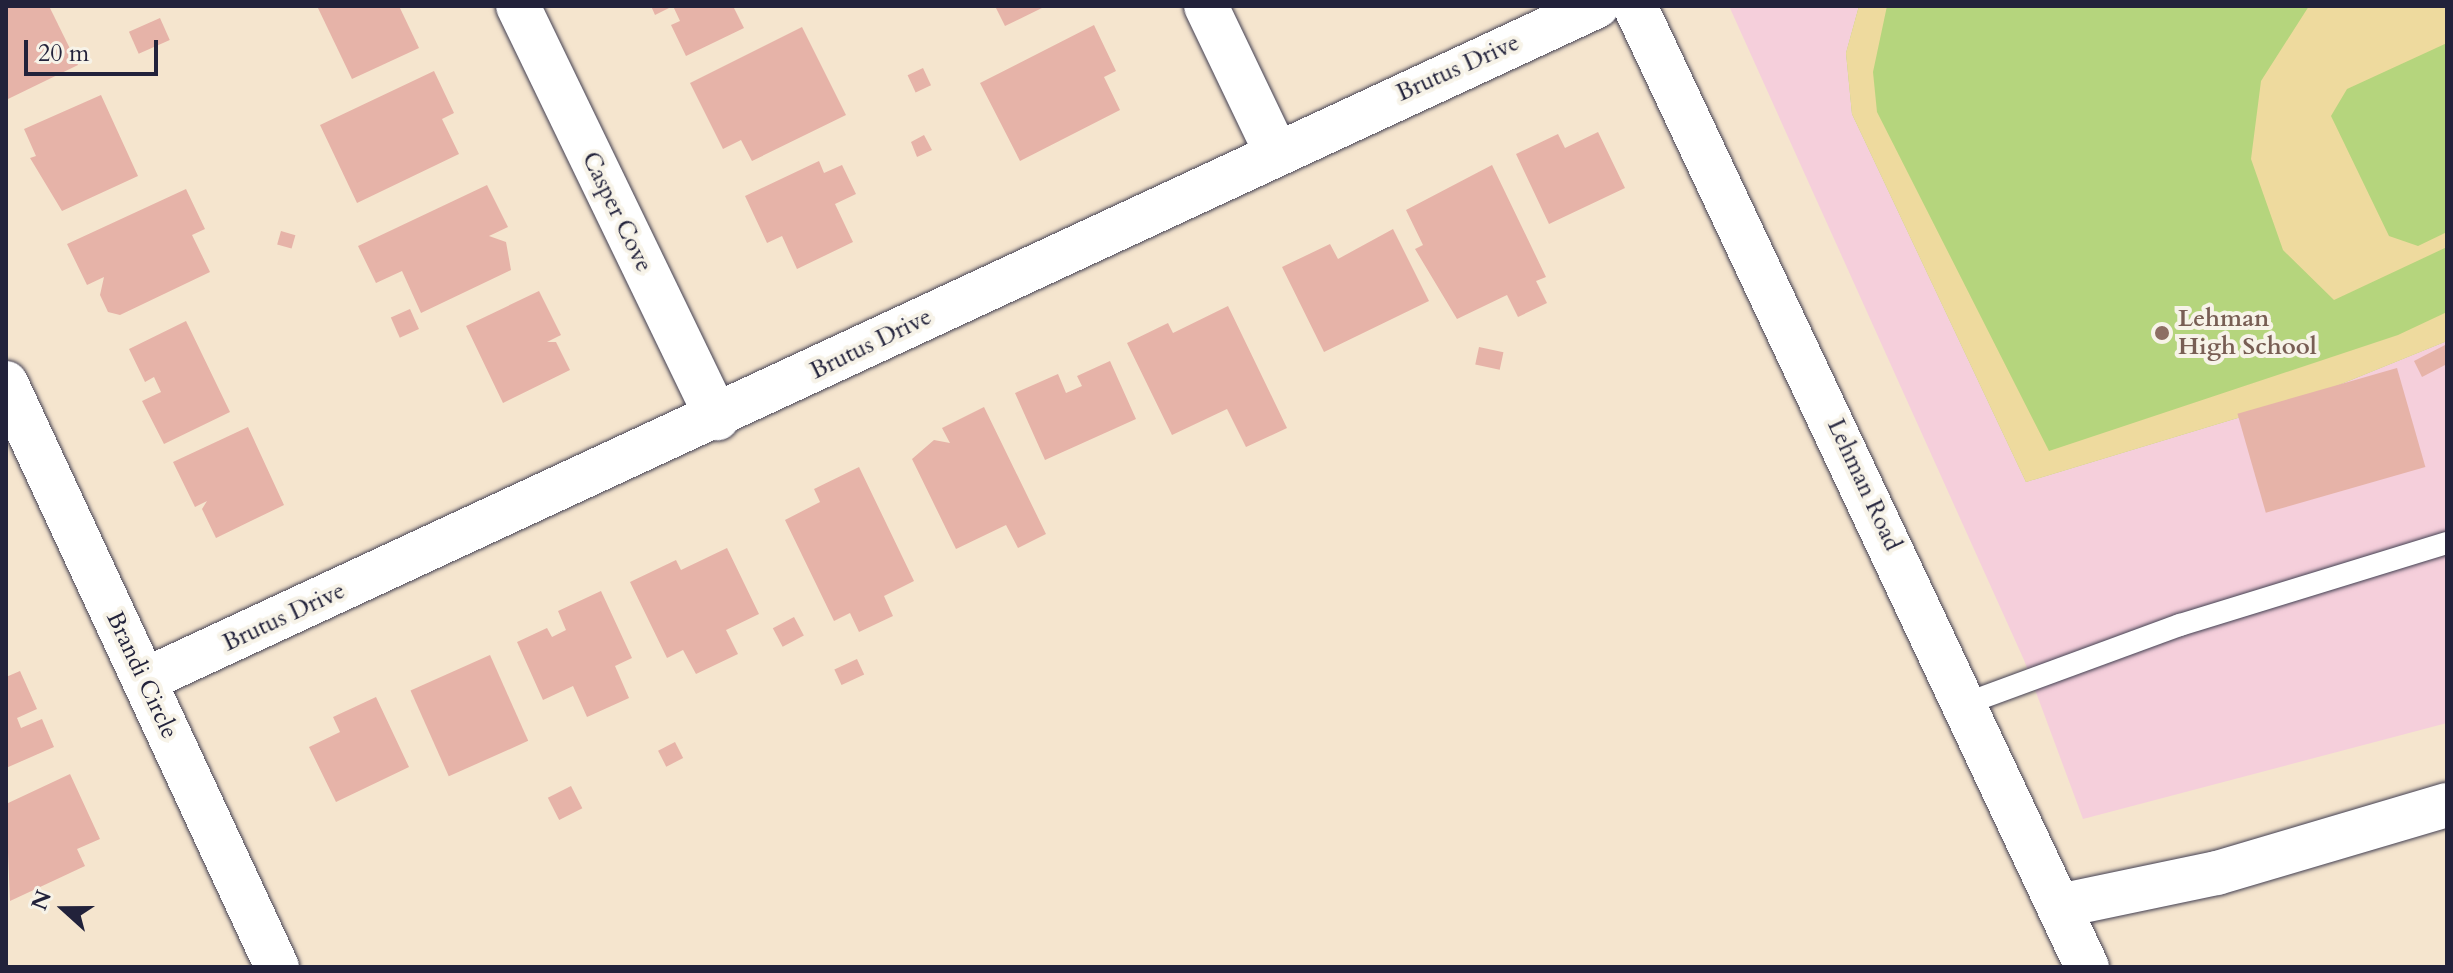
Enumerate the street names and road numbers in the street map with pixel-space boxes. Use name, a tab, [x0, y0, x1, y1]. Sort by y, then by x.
street label: Brutus Drive	[1392, 28, 1524, 108]
street label: Casper Cove	[576, 147, 658, 277]
street label: Brutus Drive	[806, 302, 936, 386]
street label: Lehman Road	[1821, 415, 1907, 555]
street label: Brutus Drive	[218, 576, 350, 658]
street label: Brandi Circle	[100, 607, 184, 743]

